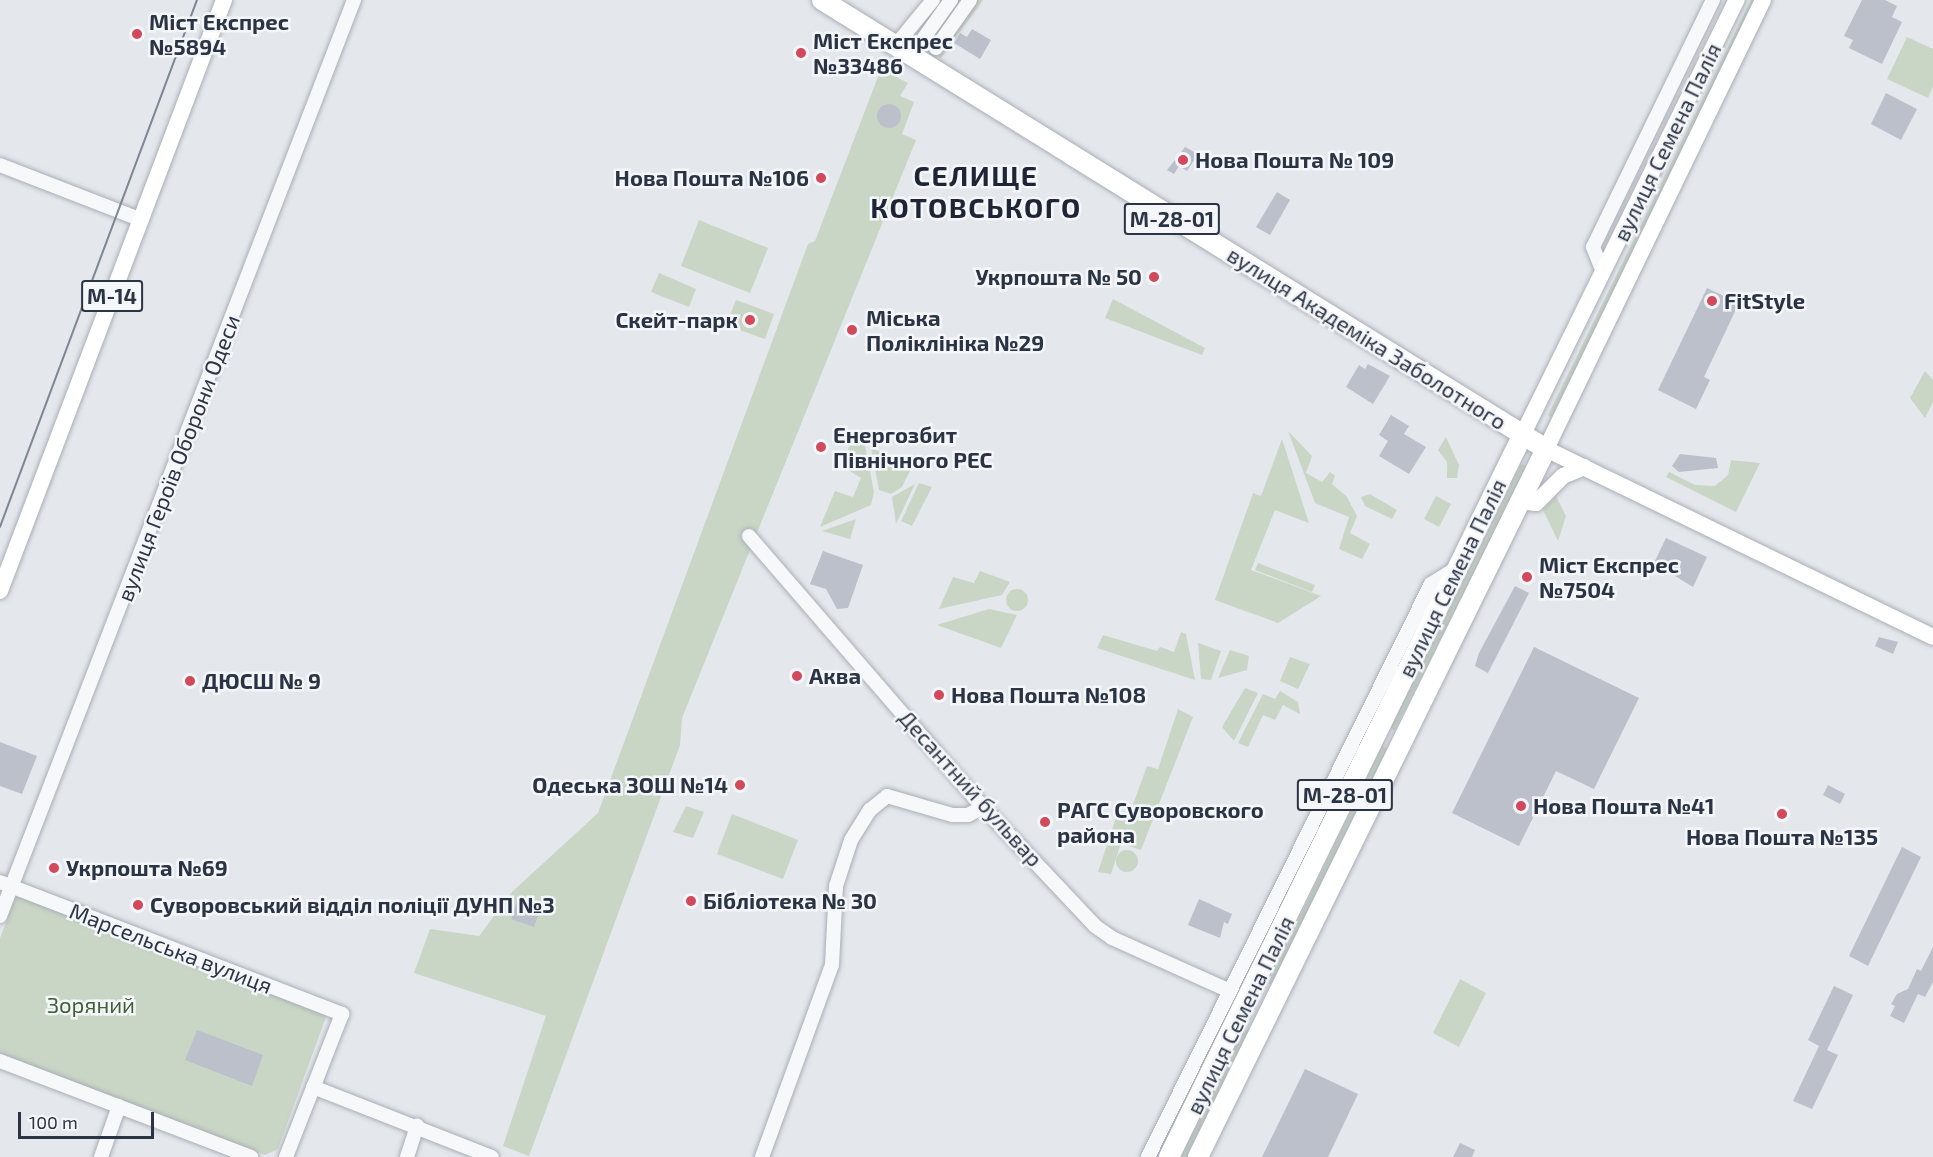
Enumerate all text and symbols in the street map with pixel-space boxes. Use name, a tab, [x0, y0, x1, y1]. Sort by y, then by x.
place label: Міст Експрес №5894	[149, 8, 289, 60]
marker: Міст Експрес №5894	[130, 27, 144, 41]
place label: Міст Експрес №33486	[813, 27, 953, 78]
street label: вулиця Семена Палія	[1608, 39, 1726, 245]
marker: Міст Експрес №33486	[794, 46, 808, 60]
place label: Нова Пошта № 109	[1195, 147, 1394, 173]
marker: Нова Пошта № 109	[1176, 153, 1190, 167]
district label: СЕЛИЩЕ КОТОВСЬКОГО	[870, 158, 1082, 224]
place label: Нова Пошта №106	[615, 165, 809, 191]
marker: Нова Пошта №106	[814, 171, 828, 185]
road number: М-28-01	[1122, 201, 1222, 237]
street label: вулиця Академіка Заболотного	[1223, 241, 1511, 435]
place label: Укрпошта № 50	[975, 264, 1142, 290]
marker: Укрпошта № 50	[1147, 270, 1161, 284]
road number: М-14	[80, 278, 144, 314]
place label: FitStyle	[1724, 288, 1805, 314]
marker: FitStyle	[1705, 294, 1719, 308]
place label: Міська Поліклініка №29	[866, 304, 1044, 356]
place label: Скейт-парк	[615, 307, 738, 333]
street label: вулиця Героїв Оборони Одеси	[111, 311, 245, 605]
marker: Скейт-парк	[743, 313, 757, 327]
marker: Міська Поліклініка №29	[843, 321, 861, 339]
place label: Енергозбит Північного РЕС	[833, 421, 992, 472]
marker: Енергозбит Північного РЕС	[814, 440, 828, 454]
street label: вулиця Семена Палія	[1393, 475, 1511, 681]
place label: Міст Експрес №7504	[1539, 551, 1679, 602]
marker: Міст Експрес №7504	[1520, 570, 1534, 584]
place label: Аква	[809, 663, 861, 689]
place label: ДЮСШ № 9	[202, 668, 321, 694]
marker: Аква	[790, 669, 804, 683]
marker: ДЮСШ № 9	[183, 674, 197, 688]
place label: Нова Пошта №108	[951, 682, 1146, 708]
marker: Нова Пошта №108	[932, 688, 946, 702]
street label: Десантний бульвар	[894, 704, 1048, 872]
place label: Одеська ЗОШ №14	[532, 772, 728, 798]
road number: М-28-01	[1296, 777, 1394, 813]
marker: Одеська ЗОШ №14	[733, 778, 747, 792]
place label: Нова Пошта №41	[1533, 793, 1715, 819]
place label: РАГС Суворовского района	[1057, 796, 1264, 848]
marker: Нова Пошта №41	[1514, 799, 1528, 813]
marker: Нова Пошта №135	[1775, 807, 1789, 821]
marker: РАГС Суворовского района	[1038, 815, 1052, 829]
place label: Нова Пошта №135	[1686, 824, 1878, 850]
place label: Укрпошта №69	[66, 855, 228, 881]
marker: Укрпошта №69	[47, 861, 61, 875]
place label: Бібліотека № 30	[703, 888, 877, 914]
place label: Суворовський відділ поліції ДУНП №3	[150, 892, 555, 918]
marker: Бібліотека № 30	[684, 894, 698, 908]
street label: Марсельська вулиця	[66, 897, 276, 999]
marker: Суворовський відділ поліції ДУНП №3	[131, 898, 145, 912]
street label: вулиця Семена Палія	[1181, 912, 1299, 1118]
park label: Зоряний	[47, 992, 135, 1018]
scale bar	[21, 1100, 158, 1138]
text: 100 m	[29, 1111, 78, 1133]

